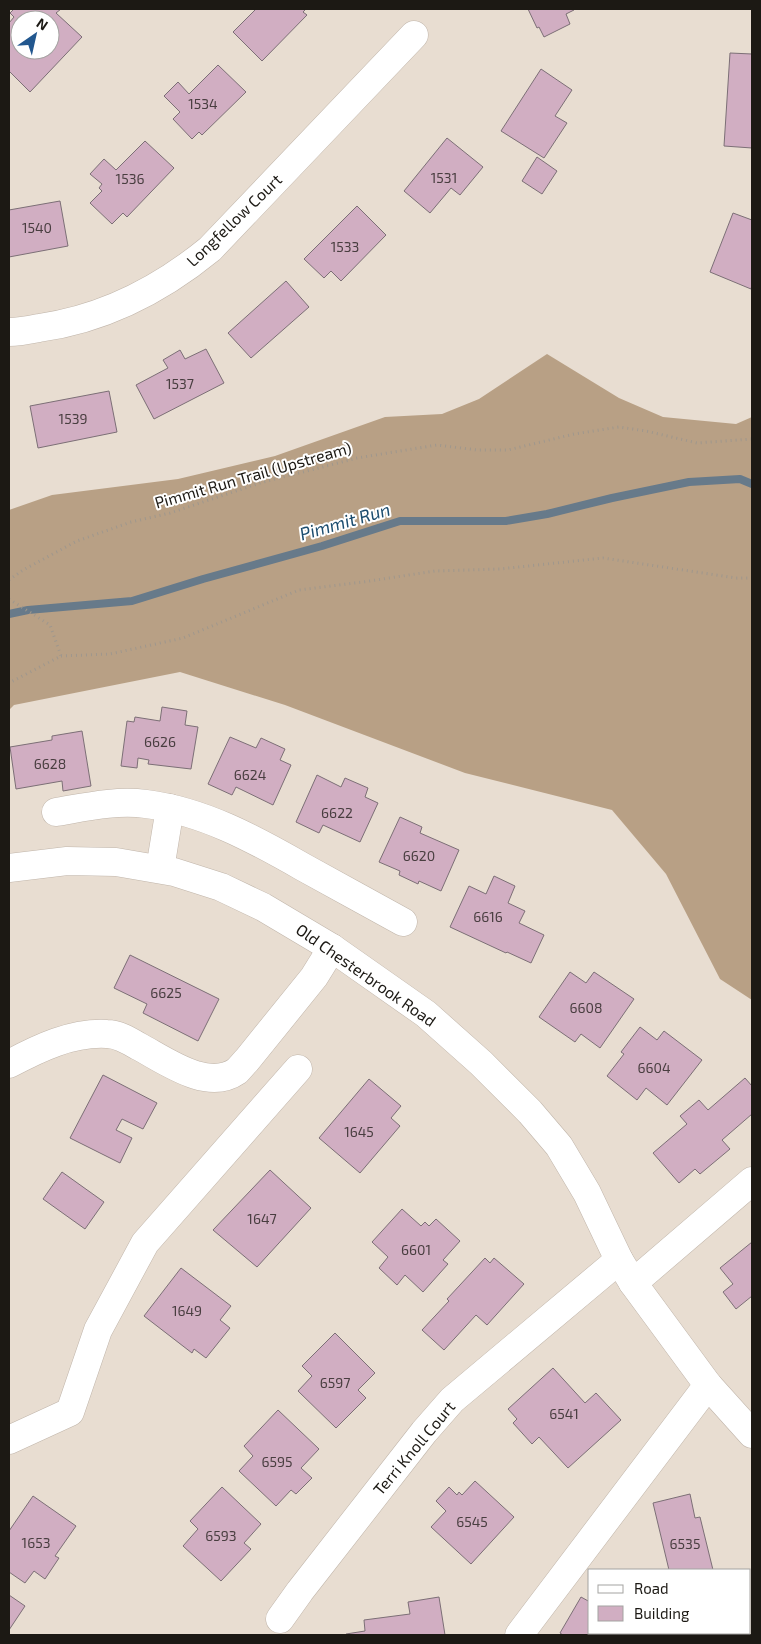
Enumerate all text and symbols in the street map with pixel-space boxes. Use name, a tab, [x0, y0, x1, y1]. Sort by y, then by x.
north arrow	[10, 10, 60, 60]
text: N	[34, 14, 51, 34]
house number: 1534	[188, 95, 218, 112]
street label: Longfellow Court	[182, 169, 285, 270]
house number: 1531	[431, 169, 457, 186]
house number: 1536	[116, 170, 144, 187]
house number: 1540	[22, 219, 52, 236]
house number: 1533	[331, 238, 359, 255]
house number: 1537	[166, 375, 194, 392]
house number: 1539	[59, 410, 87, 427]
street label: Pimmit Run Trail (Upstream)	[152, 437, 353, 512]
water label: Pimmit Run	[297, 498, 393, 544]
house number: 6626	[144, 733, 176, 750]
house number: 6628	[34, 755, 66, 772]
house number: 6624	[234, 766, 266, 783]
house number: 6622	[321, 804, 353, 821]
house number: 6620	[403, 847, 435, 864]
house number: 6616	[473, 908, 503, 925]
street label: Old Chesterbrook Road	[293, 919, 440, 1030]
house number: 6625	[150, 984, 182, 1001]
house number: 6608	[570, 999, 602, 1016]
house number: 6604	[637, 1059, 671, 1076]
house number: 1645	[344, 1123, 374, 1140]
house number: 1647	[247, 1210, 277, 1227]
house number: 6601	[401, 1241, 431, 1258]
house number: 1649	[172, 1302, 202, 1319]
house number: 6597	[320, 1374, 350, 1391]
street label: Terri Knoll Court	[369, 1397, 458, 1499]
house number: 6541	[549, 1405, 579, 1422]
house number: 6595	[261, 1453, 293, 1470]
house number: 6545	[456, 1513, 488, 1530]
house number: 6593	[205, 1527, 237, 1544]
house number: 1653	[22, 1534, 50, 1551]
house number: 6535	[670, 1535, 700, 1552]
legend	[588, 1569, 751, 1634]
text: Road	[634, 1579, 669, 1597]
text: Building	[634, 1604, 690, 1622]

